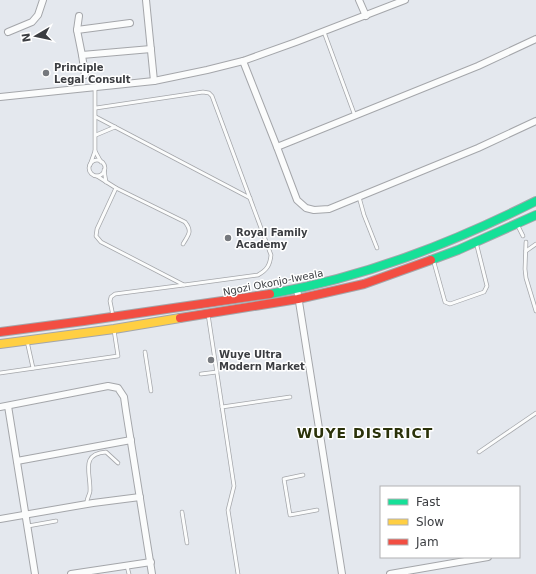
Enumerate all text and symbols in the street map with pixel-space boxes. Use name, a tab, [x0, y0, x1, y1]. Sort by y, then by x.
north arrow	[16, 16, 56, 56]
text: N	[19, 32, 34, 43]
place label: Principle Legal Consult	[54, 62, 131, 85]
marker: Principle Legal Consult	[41, 68, 51, 78]
place label: Royal Family Academy	[236, 227, 308, 250]
marker: Royal Family Academy	[223, 233, 233, 243]
street label: Ngozi Okonjo-Iweala	[222, 267, 324, 298]
place label: Wuye Ultra Modern Market	[219, 349, 305, 372]
marker: Wuye Ultra Modern Market	[206, 355, 216, 365]
district label: WUYE DISTRICT	[297, 425, 433, 441]
legend	[380, 486, 520, 558]
text: Fast	[416, 495, 440, 509]
text: Slow	[416, 515, 444, 529]
text: Jam	[415, 535, 439, 549]

